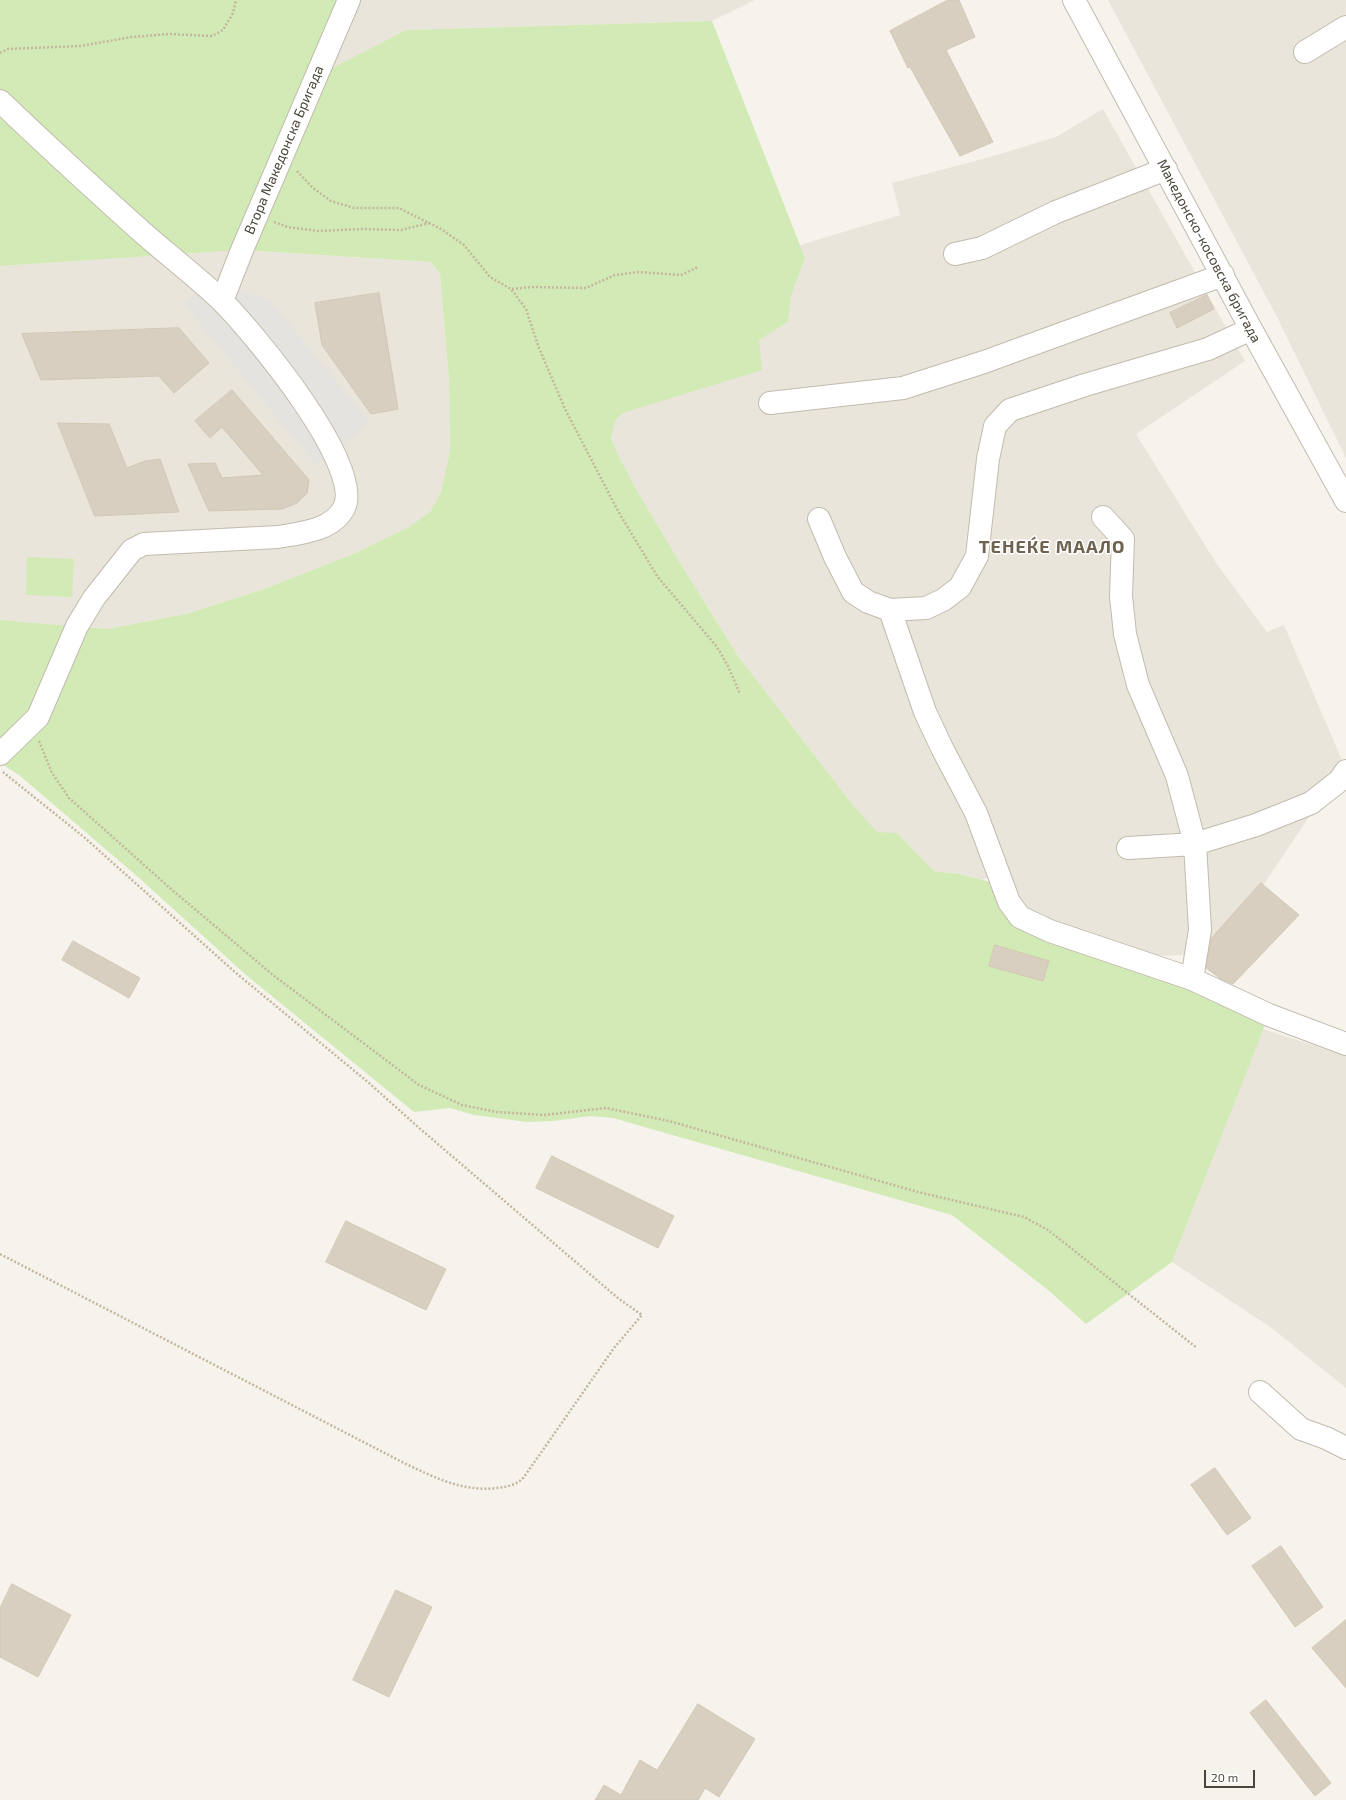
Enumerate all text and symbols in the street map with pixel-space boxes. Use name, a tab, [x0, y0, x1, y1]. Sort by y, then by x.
street label: Втора Македонска Бригада	[241, 63, 327, 237]
street label: Македонско-косовска бригада	[1153, 156, 1265, 346]
district label: ТЕНЕЌЕ МААЛО	[979, 536, 1125, 558]
scale bar	[1206, 1762, 1257, 1788]
text: 20 m	[1211, 1770, 1238, 1784]

